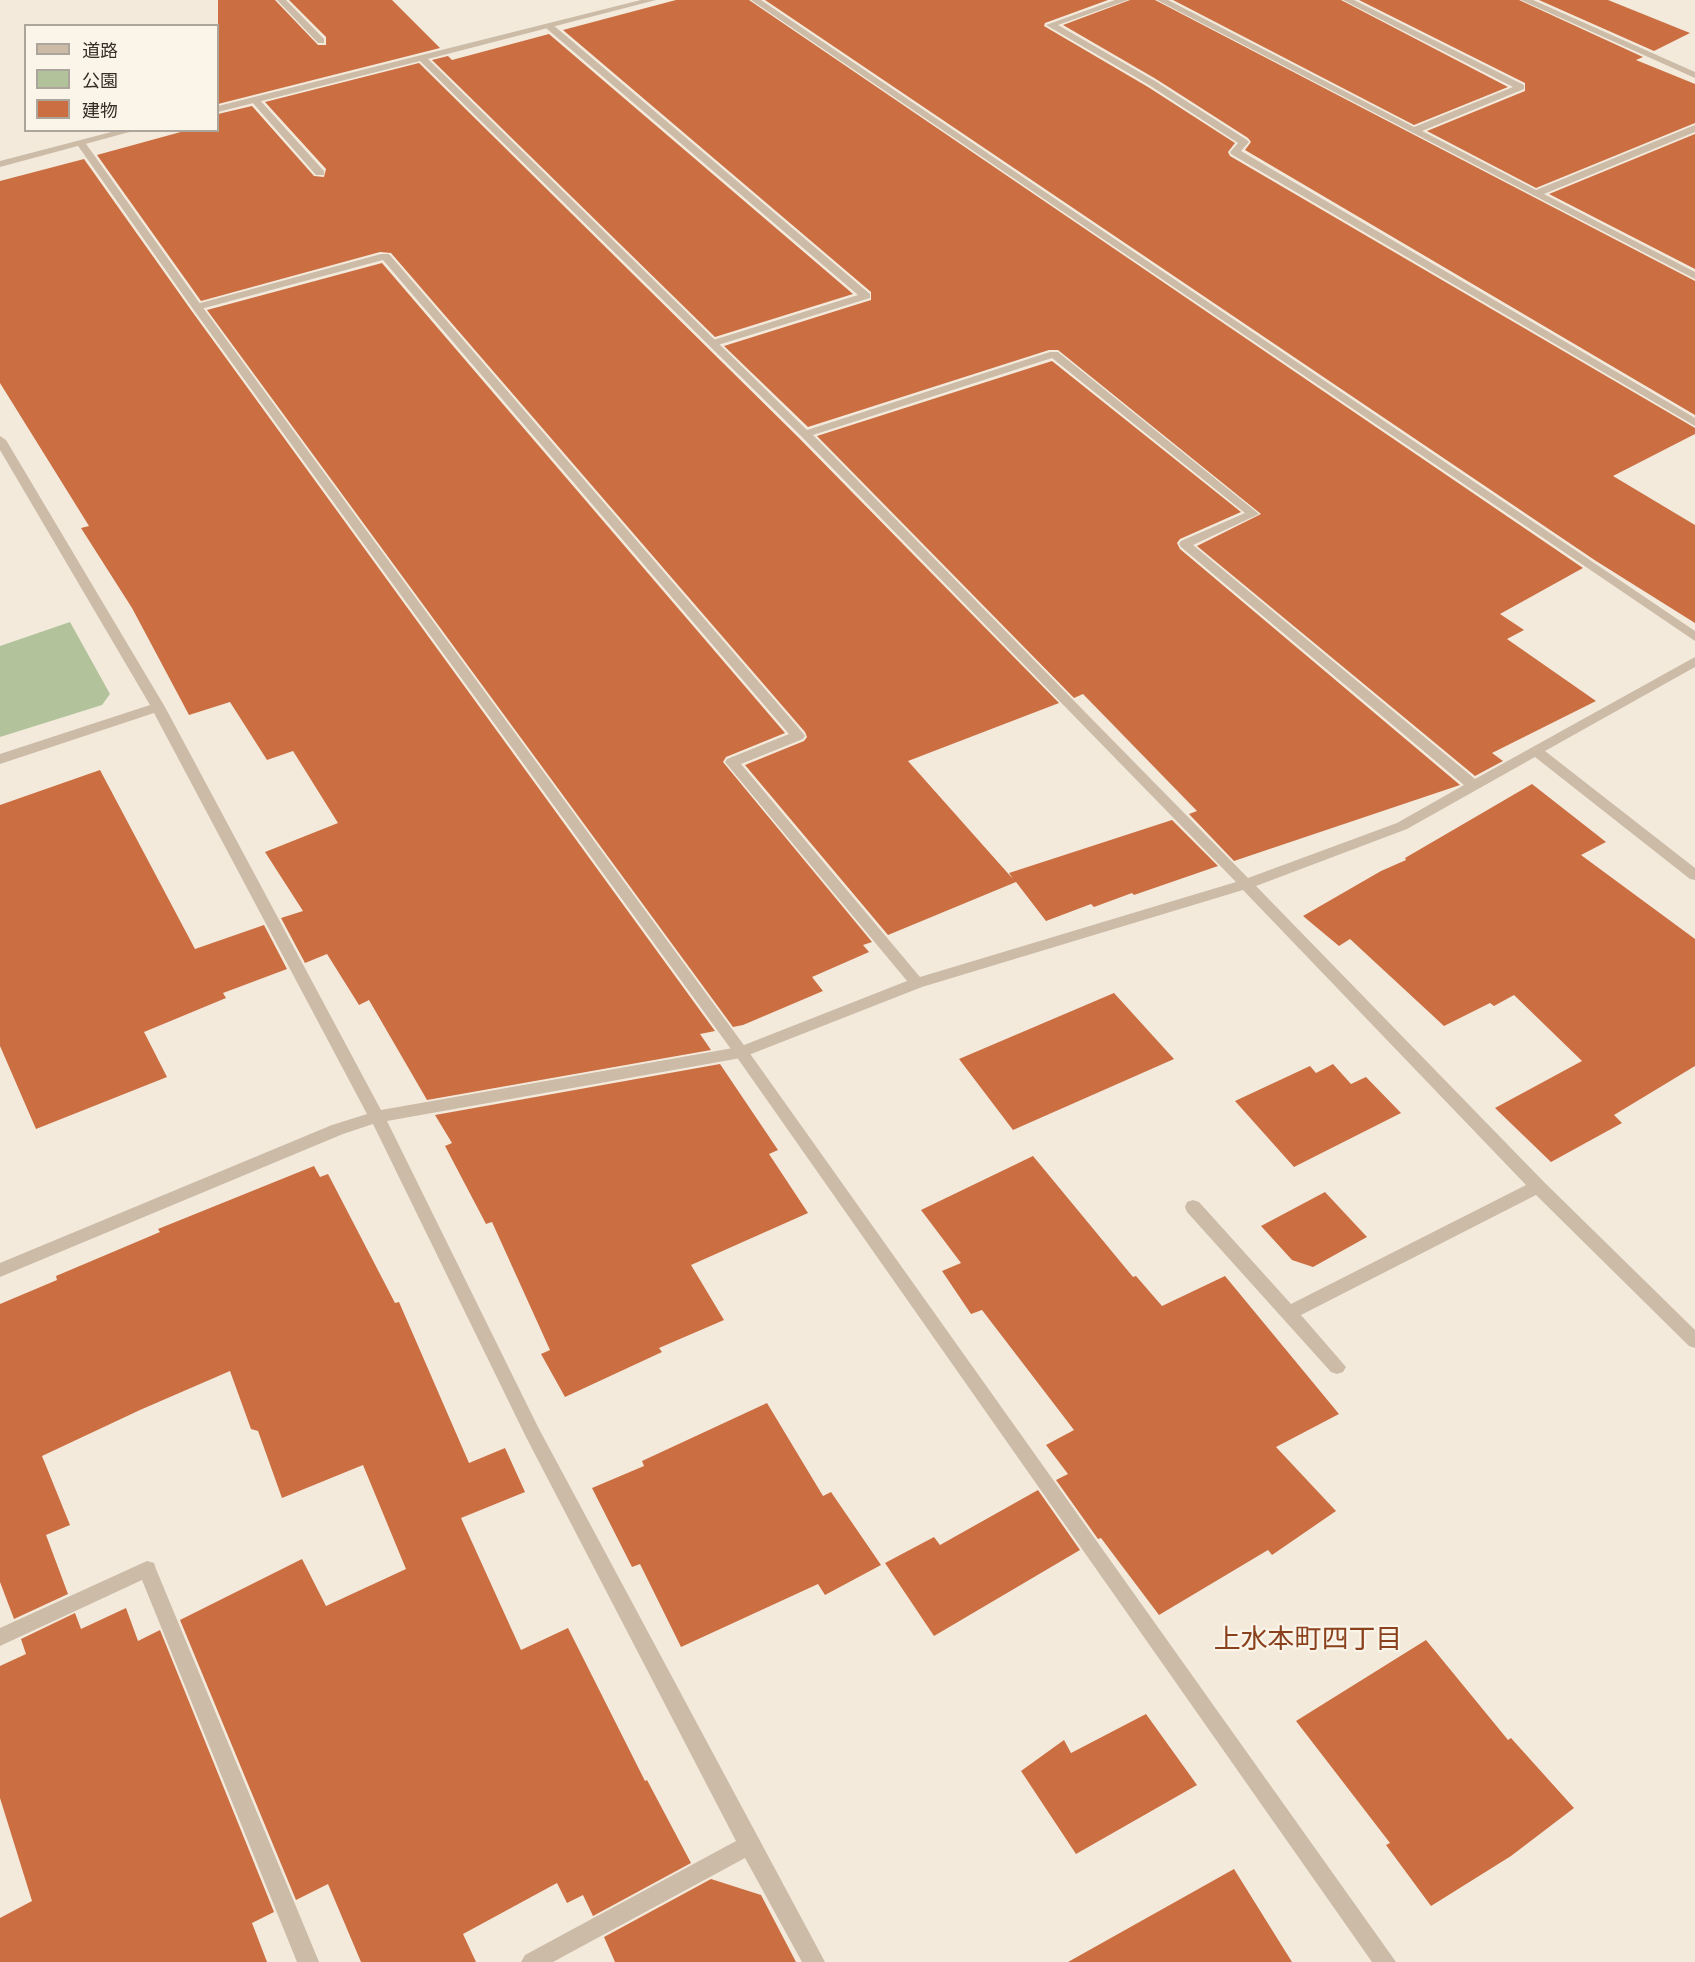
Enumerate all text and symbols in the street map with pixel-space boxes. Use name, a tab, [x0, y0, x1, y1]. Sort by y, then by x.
legend	[24, 24, 219, 132]
text: 道路	[82, 40, 118, 61]
text: 公園	[82, 70, 118, 91]
text: 建物	[82, 100, 118, 121]
district label: 上水本町四丁目	[1214, 1624, 1402, 1656]

